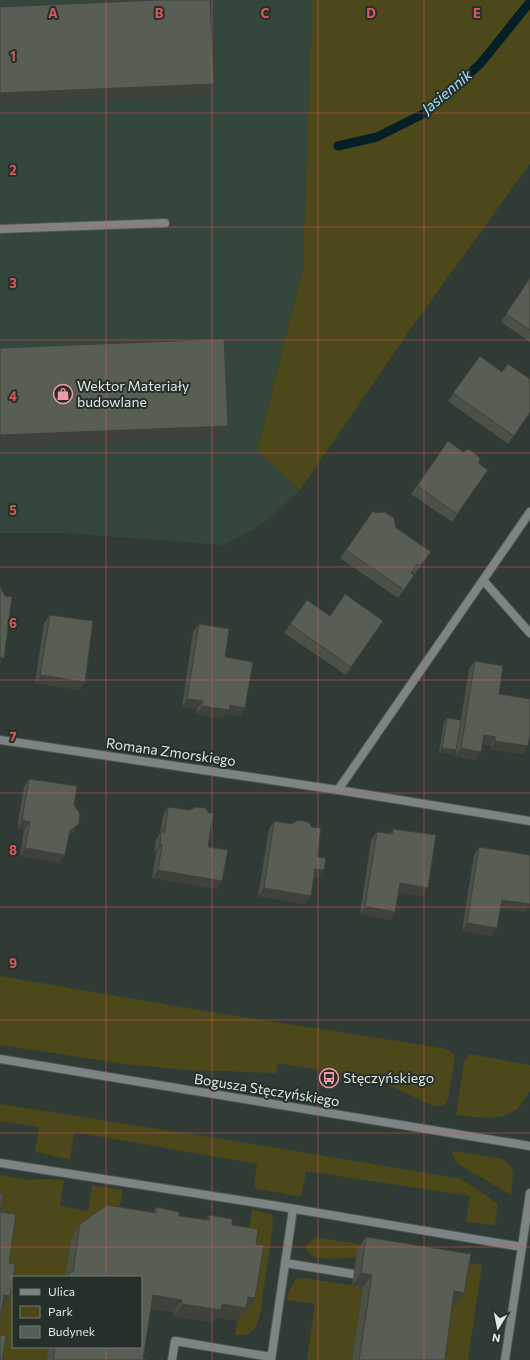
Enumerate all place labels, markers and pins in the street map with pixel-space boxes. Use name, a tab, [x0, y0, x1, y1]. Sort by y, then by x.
place label: Wektor Materiały budowlane	[77, 377, 189, 410]
shop icon: Wektor Materiały budowlane	[52, 383, 74, 405]
bus stop icon: Stęczyńskiego	[318, 1067, 340, 1089]
place label: Stęczyńskiego	[343, 1069, 434, 1086]

